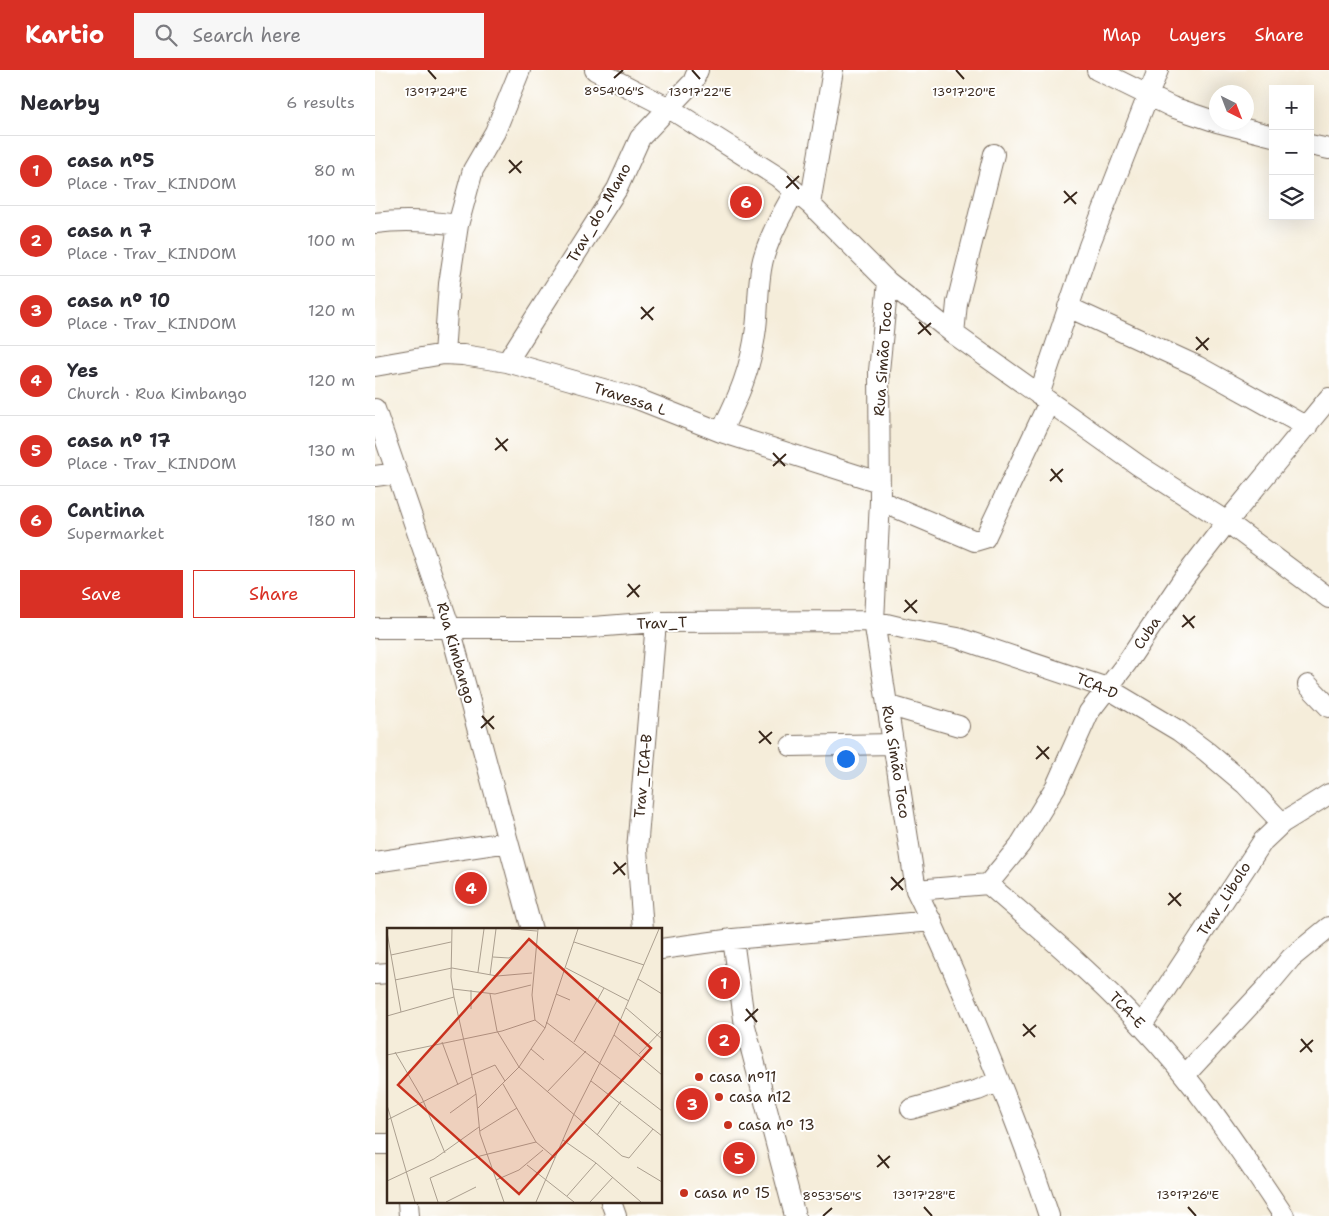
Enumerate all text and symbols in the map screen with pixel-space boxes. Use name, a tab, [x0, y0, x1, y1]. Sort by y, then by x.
search box	[134, 13, 484, 58]
text: Kartio	[25, 19, 104, 51]
icon: search	[152, 21, 180, 49]
text: Search here	[192, 23, 301, 48]
text: Map	[1103, 23, 1141, 47]
text: Layers	[1169, 23, 1226, 47]
text: Share	[1254, 23, 1304, 47]
text: 8°54'06"S	[584, 83, 644, 99]
text: 13°17'24"E	[405, 84, 467, 100]
text: 13°17'22"E	[669, 84, 731, 100]
text: 13°17'20"E	[932, 84, 996, 100]
north arrow	[1209, 85, 1254, 130]
map controls	[1269, 85, 1314, 220]
button: +	[1269, 85, 1314, 130]
text: Nearby	[20, 89, 100, 117]
text: 6 results	[286, 92, 355, 113]
button: −	[1269, 130, 1314, 175]
text: casa nº5	[67, 148, 154, 173]
street label: Trav_do_Mano	[562, 159, 636, 267]
text: 1	[32, 160, 40, 181]
text: 80 m	[314, 160, 355, 181]
text: Place · Trav_KINDOM	[67, 173, 236, 194]
button: layers	[1269, 175, 1314, 220]
pin: 6	[730, 183, 762, 221]
text: casa n 7	[67, 218, 152, 243]
text: 2	[30, 230, 42, 251]
text: 100 m	[307, 230, 355, 251]
text: Place · Trav_KINDOM	[67, 243, 236, 264]
text: casa nº 10	[67, 288, 170, 313]
text: 3	[30, 300, 42, 321]
text: 120 m	[308, 300, 355, 321]
street label: Rua Simão Toco	[869, 301, 897, 417]
text: Place · Trav_KINDOM	[67, 313, 236, 334]
text: Yes	[67, 358, 98, 383]
text: 4	[30, 370, 42, 391]
text: 120 m	[308, 370, 355, 391]
street label: Travessa L	[591, 378, 669, 420]
text: Church · Rua Kimbango	[67, 383, 247, 404]
text: casa nº 17	[67, 428, 171, 453]
text: 5	[31, 440, 41, 461]
text: 130 m	[308, 440, 355, 461]
text: Place · Trav_KINDOM	[67, 453, 236, 474]
text: Cantina	[67, 498, 144, 523]
text: 6	[30, 510, 42, 531]
text: 180 m	[307, 510, 355, 531]
text: Supermarket	[67, 523, 164, 544]
button: Save	[20, 570, 183, 618]
button: Share	[193, 570, 355, 618]
street label: Rua Kimbango	[432, 600, 480, 706]
street label: Trav_T	[636, 612, 688, 634]
street label: Cuba	[1129, 612, 1166, 653]
street label: TCA-D	[1073, 668, 1121, 704]
street label: Rua Simão Toco	[877, 704, 915, 820]
street label: Trav_TCA-B	[629, 733, 657, 819]
your location	[833, 746, 859, 772]
street label: Trav_Libolo	[1193, 858, 1255, 940]
pin: 4	[455, 869, 487, 907]
inset map	[387, 928, 663, 1204]
pin: 1	[708, 964, 740, 1002]
street label: TCA-E	[1105, 987, 1149, 1033]
pin: 2	[708, 1021, 740, 1059]
place label: casa nº11	[709, 1067, 777, 1087]
marker: casa nº11	[693, 1071, 705, 1083]
pin: 3	[676, 1085, 708, 1123]
place label: casa n12	[729, 1087, 791, 1107]
marker: casa n12	[713, 1091, 725, 1103]
place label: casa nº 13	[738, 1115, 815, 1135]
marker: casa nº 13	[722, 1119, 734, 1131]
pin: 5	[723, 1139, 755, 1177]
place label: casa nº 15	[694, 1183, 770, 1203]
marker: casa nº 15	[678, 1187, 690, 1199]
text: 13°17'28"E	[892, 1187, 956, 1203]
text: 13°17'26"E	[1157, 1187, 1219, 1203]
text: 8°53'56"S	[803, 1188, 862, 1204]

